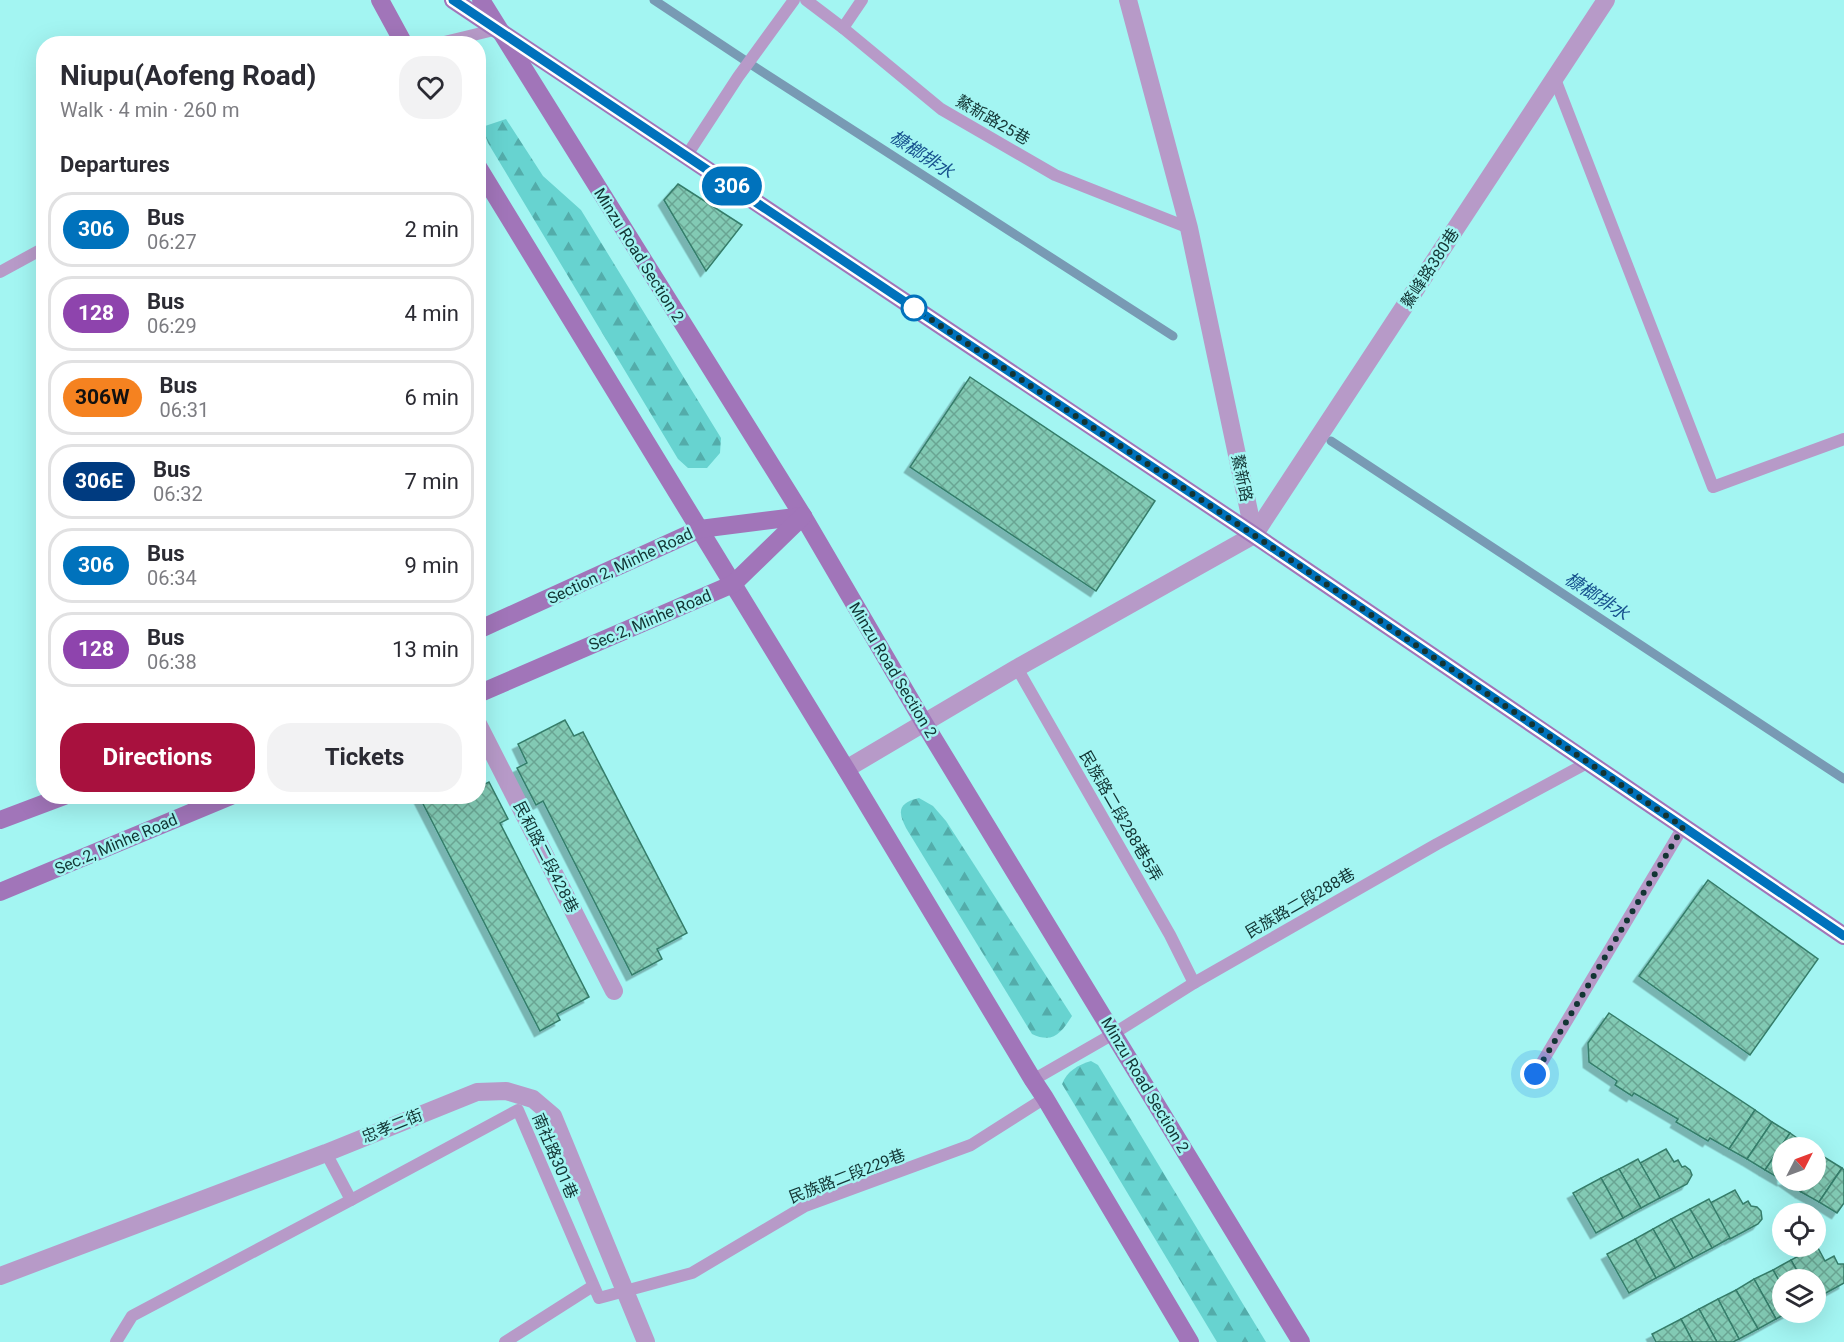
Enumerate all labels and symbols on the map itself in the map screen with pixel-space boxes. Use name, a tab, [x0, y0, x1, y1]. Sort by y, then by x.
street label: 鰲新路25巷	[953, 91, 1033, 149]
water label: 槺榔排水	[886, 126, 959, 183]
line badge: 306	[698, 166, 766, 206]
street label: Minzu Road Section 2	[590, 184, 688, 326]
street label: 鰲峰路380巷	[1397, 225, 1463, 311]
unlabelled marker	[901, 295, 927, 321]
street label: 鰲新路	[1228, 453, 1256, 503]
street label: Section 2, Minhe Road	[544, 524, 696, 608]
water label: 槺榔排水	[1561, 568, 1634, 625]
street label: Sec.2, Minhe Road	[586, 586, 714, 654]
street label: Minzu Road Section 2	[845, 599, 941, 741]
street label: 民族路二段288巷5弄	[1076, 747, 1166, 885]
street label: 民和路二段428巷	[510, 798, 582, 916]
street label: Sec.2, Minhe Road	[52, 810, 180, 878]
street label: 民族路二段288巷	[1242, 864, 1358, 942]
street label: Minzu Road Section 2	[1097, 1014, 1193, 1156]
your location	[1520, 1059, 1550, 1089]
street label: 忠孝二街	[359, 1105, 425, 1147]
street label: 南社路301巷	[528, 1110, 582, 1202]
north arrow	[1772, 1137, 1826, 1191]
street label: 民族路二段229巷	[786, 1145, 908, 1207]

